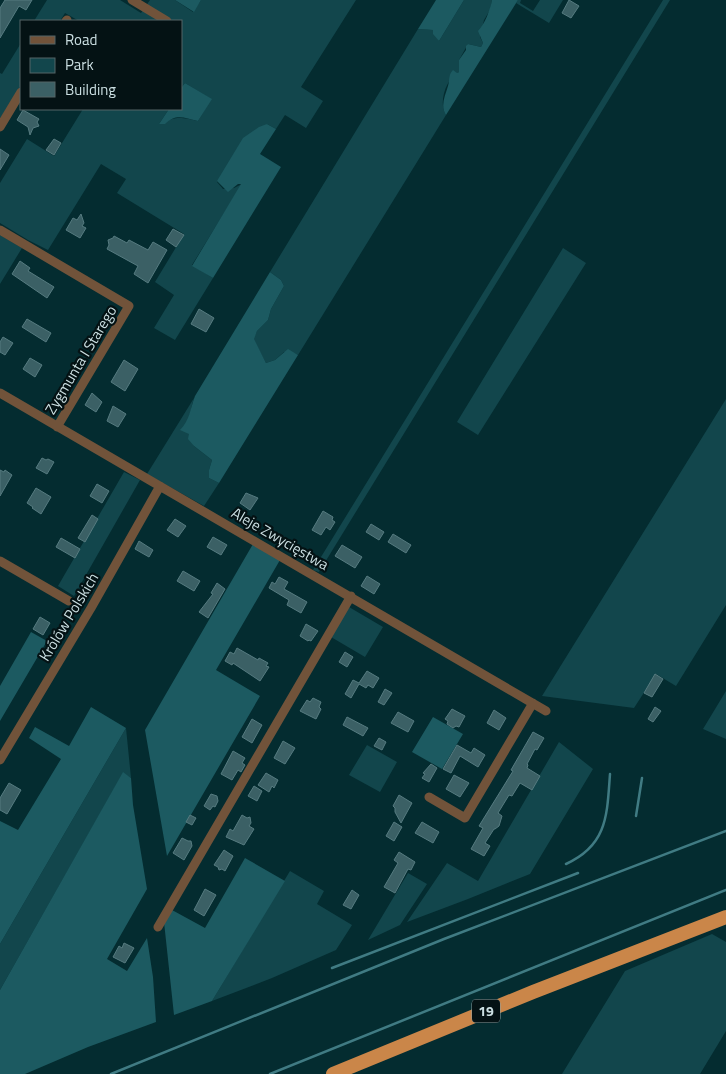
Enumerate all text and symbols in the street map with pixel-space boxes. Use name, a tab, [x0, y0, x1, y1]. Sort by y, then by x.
legend	[20, 20, 182, 110]
text: Road	[65, 28, 97, 51]
text: Park	[65, 53, 94, 76]
text: Building	[65, 78, 116, 101]
street label: Zygmunta I Starego	[39, 301, 122, 419]
street label: Aleje Zwycięstwa	[227, 501, 334, 576]
street label: Królów Polskich	[33, 568, 104, 665]
road number: 19	[472, 999, 500, 1022]

